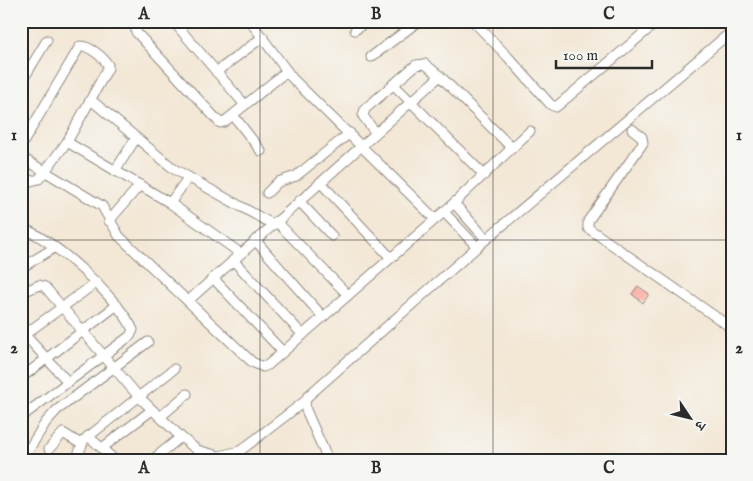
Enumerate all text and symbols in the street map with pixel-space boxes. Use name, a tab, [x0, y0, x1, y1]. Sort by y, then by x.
text: A	[138, 5, 151, 25]
text: B	[371, 5, 382, 25]
text: C	[603, 5, 615, 25]
scale bar	[556, 38, 652, 70]
text: 100 m	[563, 46, 599, 65]
text: 1	[11, 126, 17, 146]
text: 1	[736, 126, 742, 146]
text: 2	[10, 339, 18, 359]
text: 2	[735, 339, 743, 359]
north arrow	[666, 394, 716, 444]
text: उ	[690, 416, 710, 434]
text: A	[138, 459, 151, 479]
text: B	[371, 459, 382, 479]
text: C	[603, 459, 615, 479]

